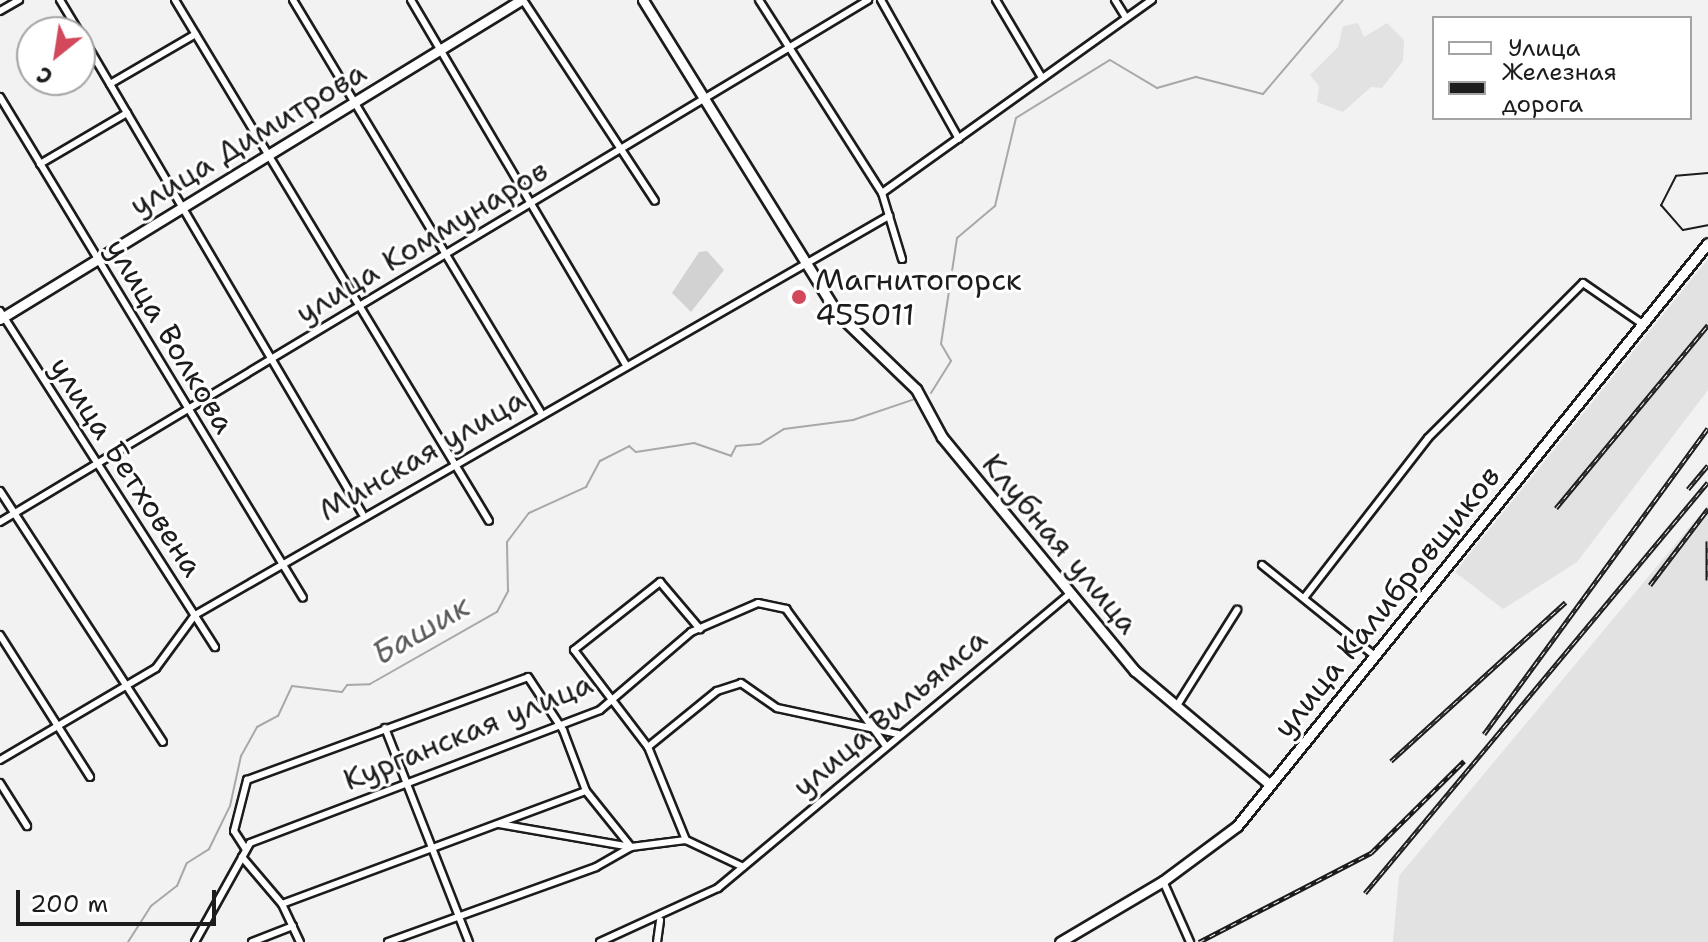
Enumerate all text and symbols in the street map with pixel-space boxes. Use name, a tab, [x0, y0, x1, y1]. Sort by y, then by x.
north arrow	[16, 16, 96, 96]
legend	[1432, 16, 1692, 120]
text: Улица	[1508, 32, 1581, 64]
street label: улица Димитрова	[123, 54, 373, 224]
text: Железная дорога	[1502, 56, 1617, 120]
text: С	[32, 60, 58, 91]
street label: улица Коммунаров	[289, 152, 555, 332]
street label: улица Волкова	[98, 232, 242, 440]
place label: Магнитогорск 455011	[815, 262, 1022, 332]
marker: Магнитогорск 455011	[790, 288, 808, 306]
street label: улица Бетховена	[42, 351, 210, 583]
street label: Минская улица	[312, 381, 532, 529]
street label: Клубная улица	[974, 447, 1146, 641]
street label: улица Калибровщиков	[1266, 459, 1508, 745]
water label: Башик	[365, 587, 477, 673]
street label: улица Вильямса	[786, 621, 994, 805]
street label: Курганская улица	[338, 666, 598, 798]
scale bar	[20, 874, 220, 924]
text: 200 m	[30, 888, 108, 920]

